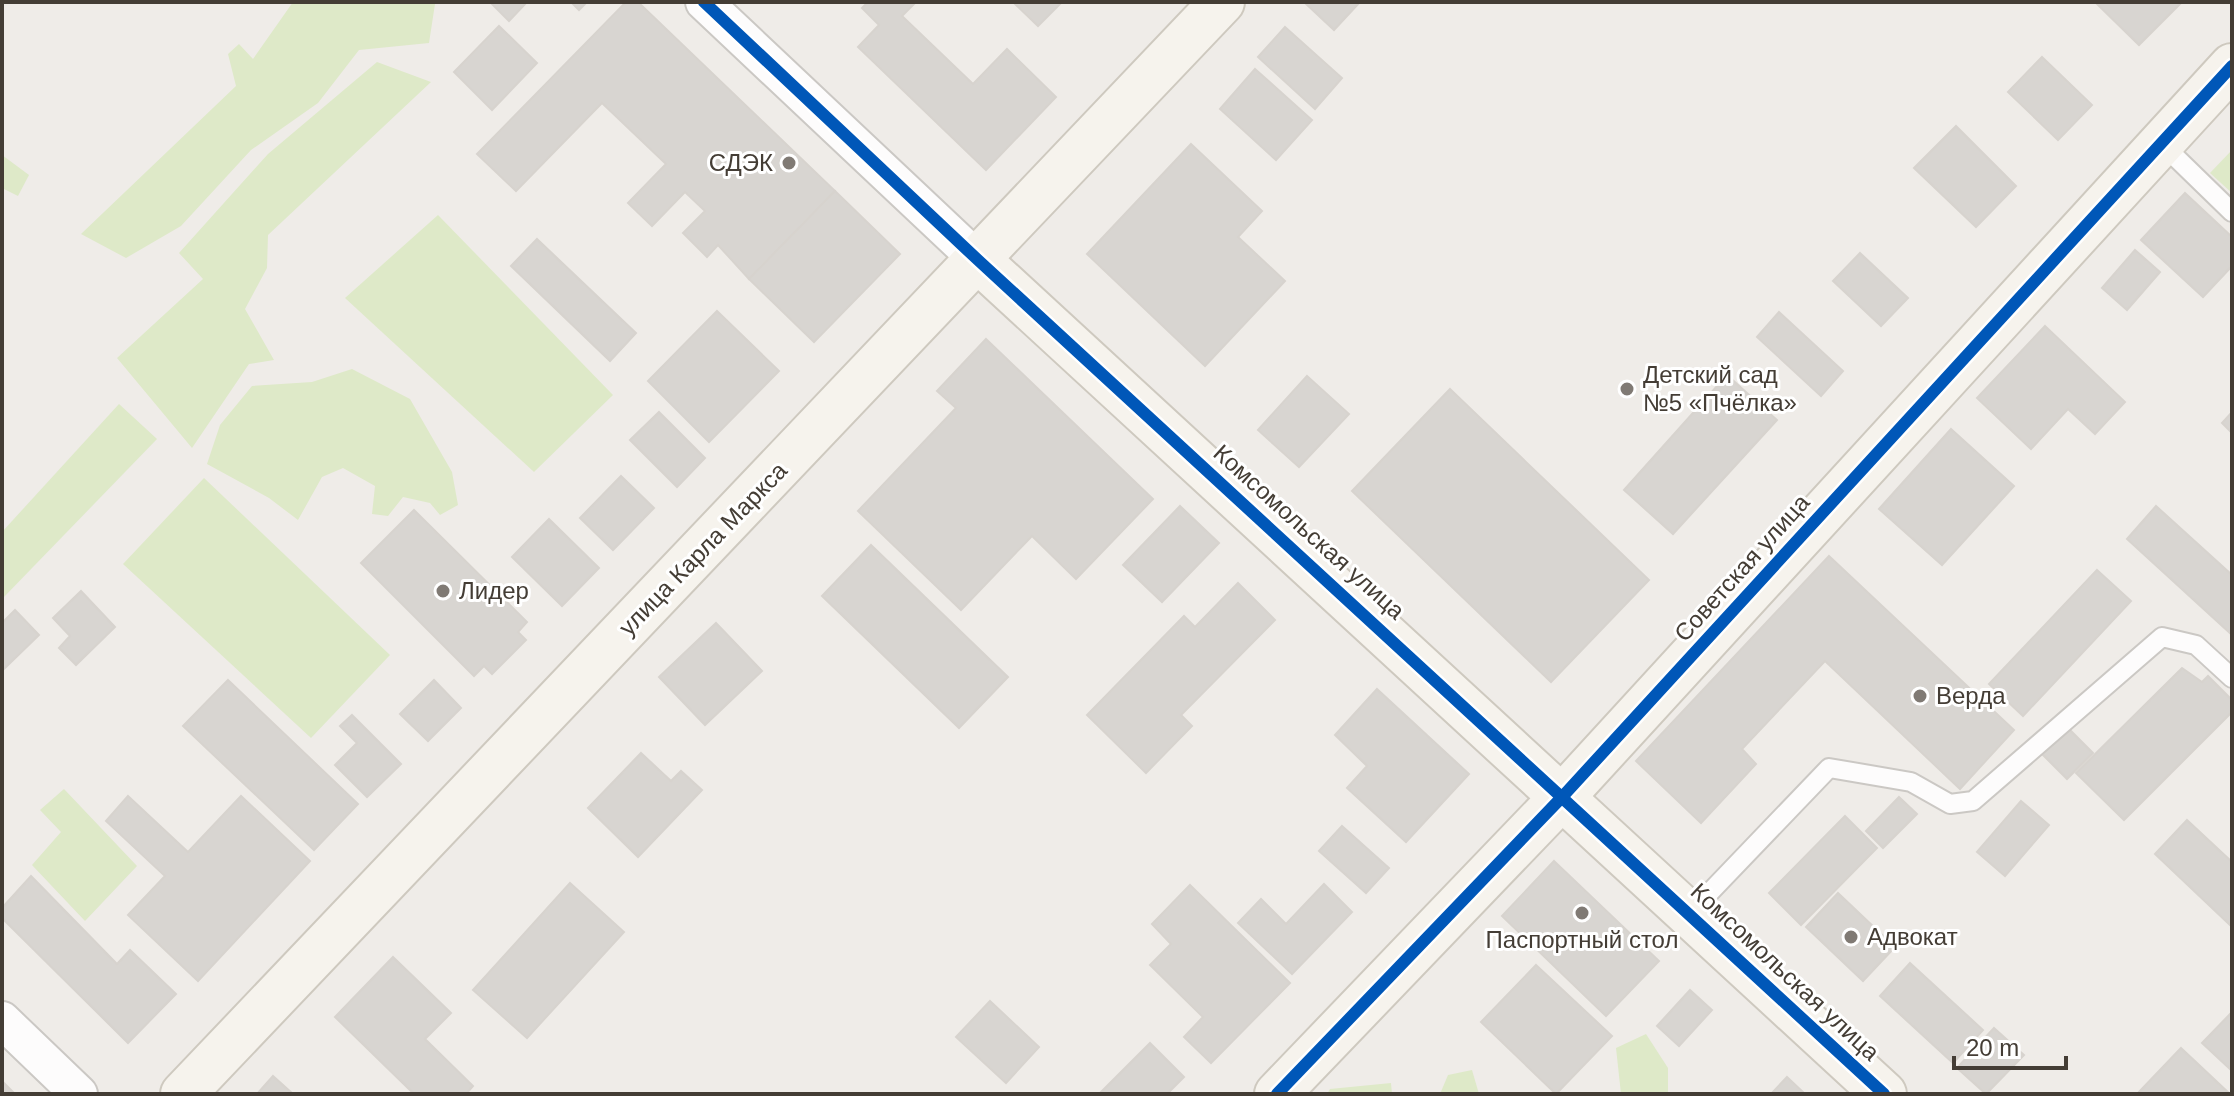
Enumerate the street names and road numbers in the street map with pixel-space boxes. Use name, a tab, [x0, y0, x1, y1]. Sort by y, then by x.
street label: Комсомольская улица	[1208, 439, 1411, 625]
street label: улица Карла Маркса	[613, 456, 793, 641]
street label: Советская улица	[1669, 488, 1815, 647]
street label: Комсомольская улица	[1686, 877, 1885, 1066]

